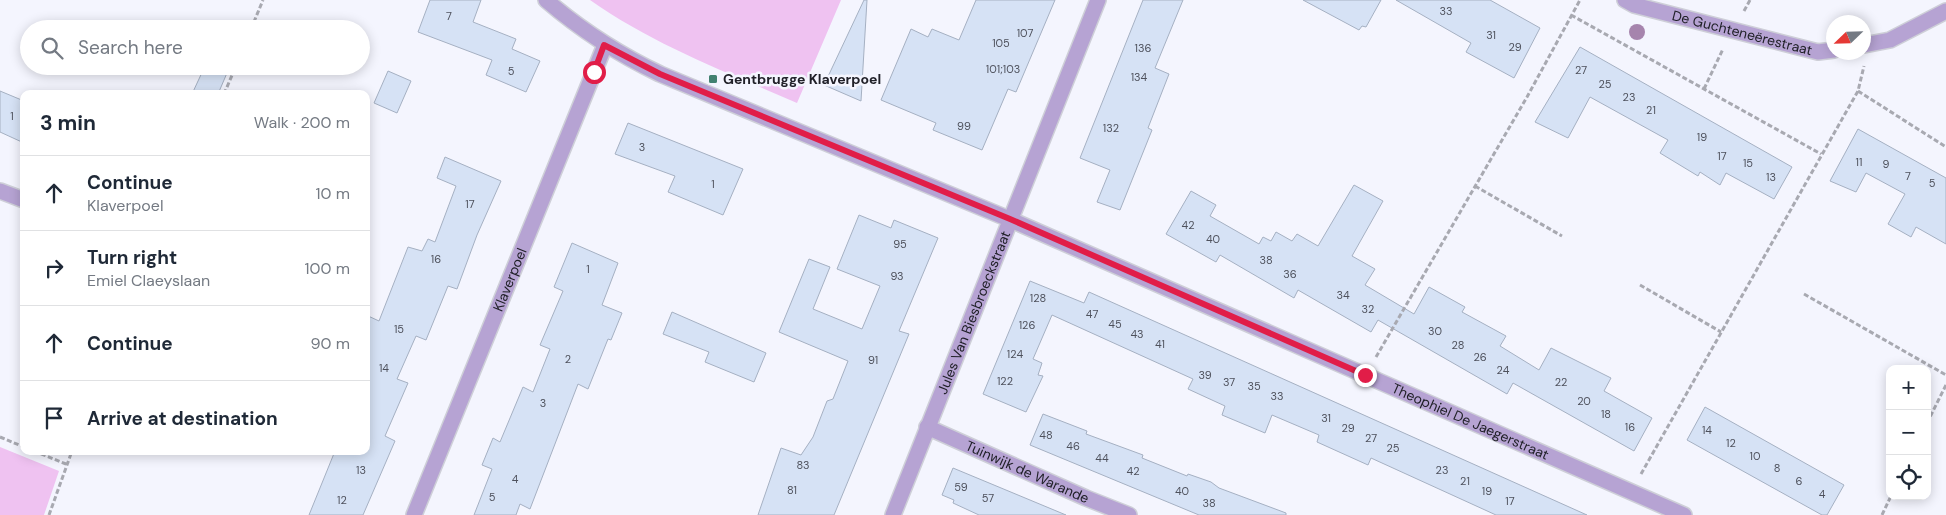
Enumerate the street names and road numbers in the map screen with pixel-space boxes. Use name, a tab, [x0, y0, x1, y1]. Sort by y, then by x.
street label: De Guchteneërestraat	[1670, 6, 1814, 59]
street label: Jules Van Biesbroeckstraat	[933, 228, 1014, 397]
street label: Klaverpoel	[489, 245, 531, 314]
street label: Theophiel De Jaegerstraat	[1389, 379, 1552, 464]
street label: Tuinwijk de Warande	[963, 436, 1092, 507]

